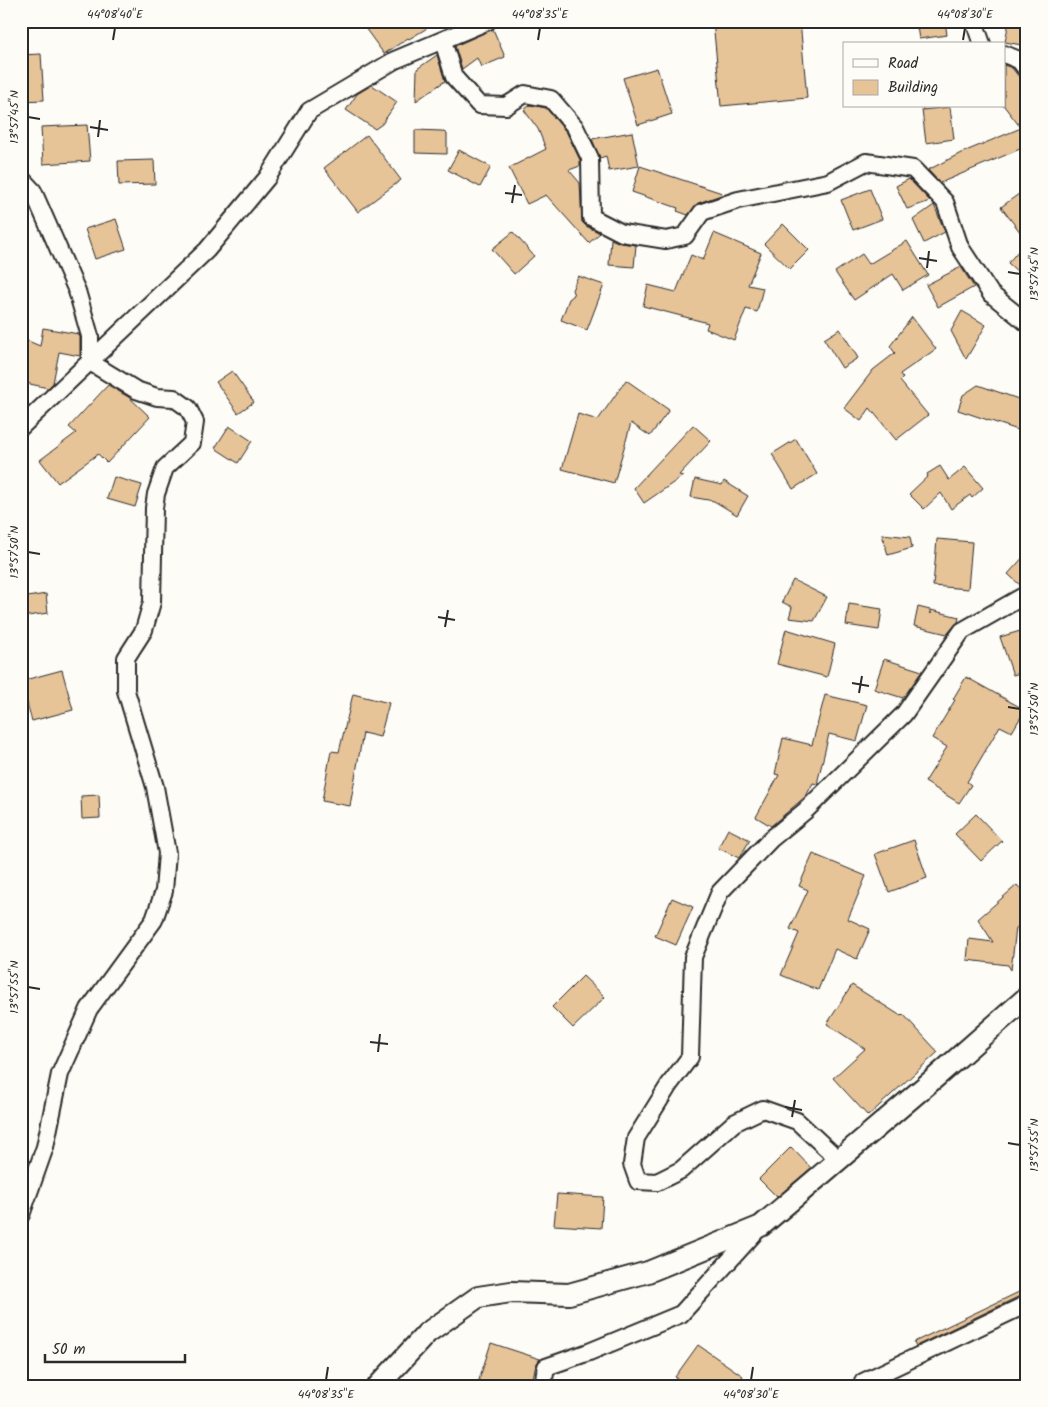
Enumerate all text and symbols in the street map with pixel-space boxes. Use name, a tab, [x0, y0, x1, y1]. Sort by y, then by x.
text: 44°08'40"E	[87, 5, 144, 24]
text: 44°08'35"E	[512, 5, 569, 24]
text: 44°08'30"E	[937, 5, 994, 24]
legend	[843, 42, 1006, 108]
text: Road	[888, 52, 919, 76]
text: Building	[888, 76, 938, 100]
text: 13°57'45"N	[5, 90, 24, 144]
text: 13°57'45"N	[1025, 247, 1044, 301]
text: 13°57'50"N	[5, 526, 24, 578]
text: 13°57'50"N	[1025, 683, 1044, 735]
text: 13°57'55"N	[5, 960, 24, 1014]
text: 13°57'55"N	[1025, 1118, 1044, 1172]
scale bar	[45, 1332, 185, 1364]
text: 50 m	[52, 1338, 86, 1362]
text: 44°08'35"E	[298, 1385, 355, 1404]
text: 44°08'30"E	[723, 1385, 780, 1404]

